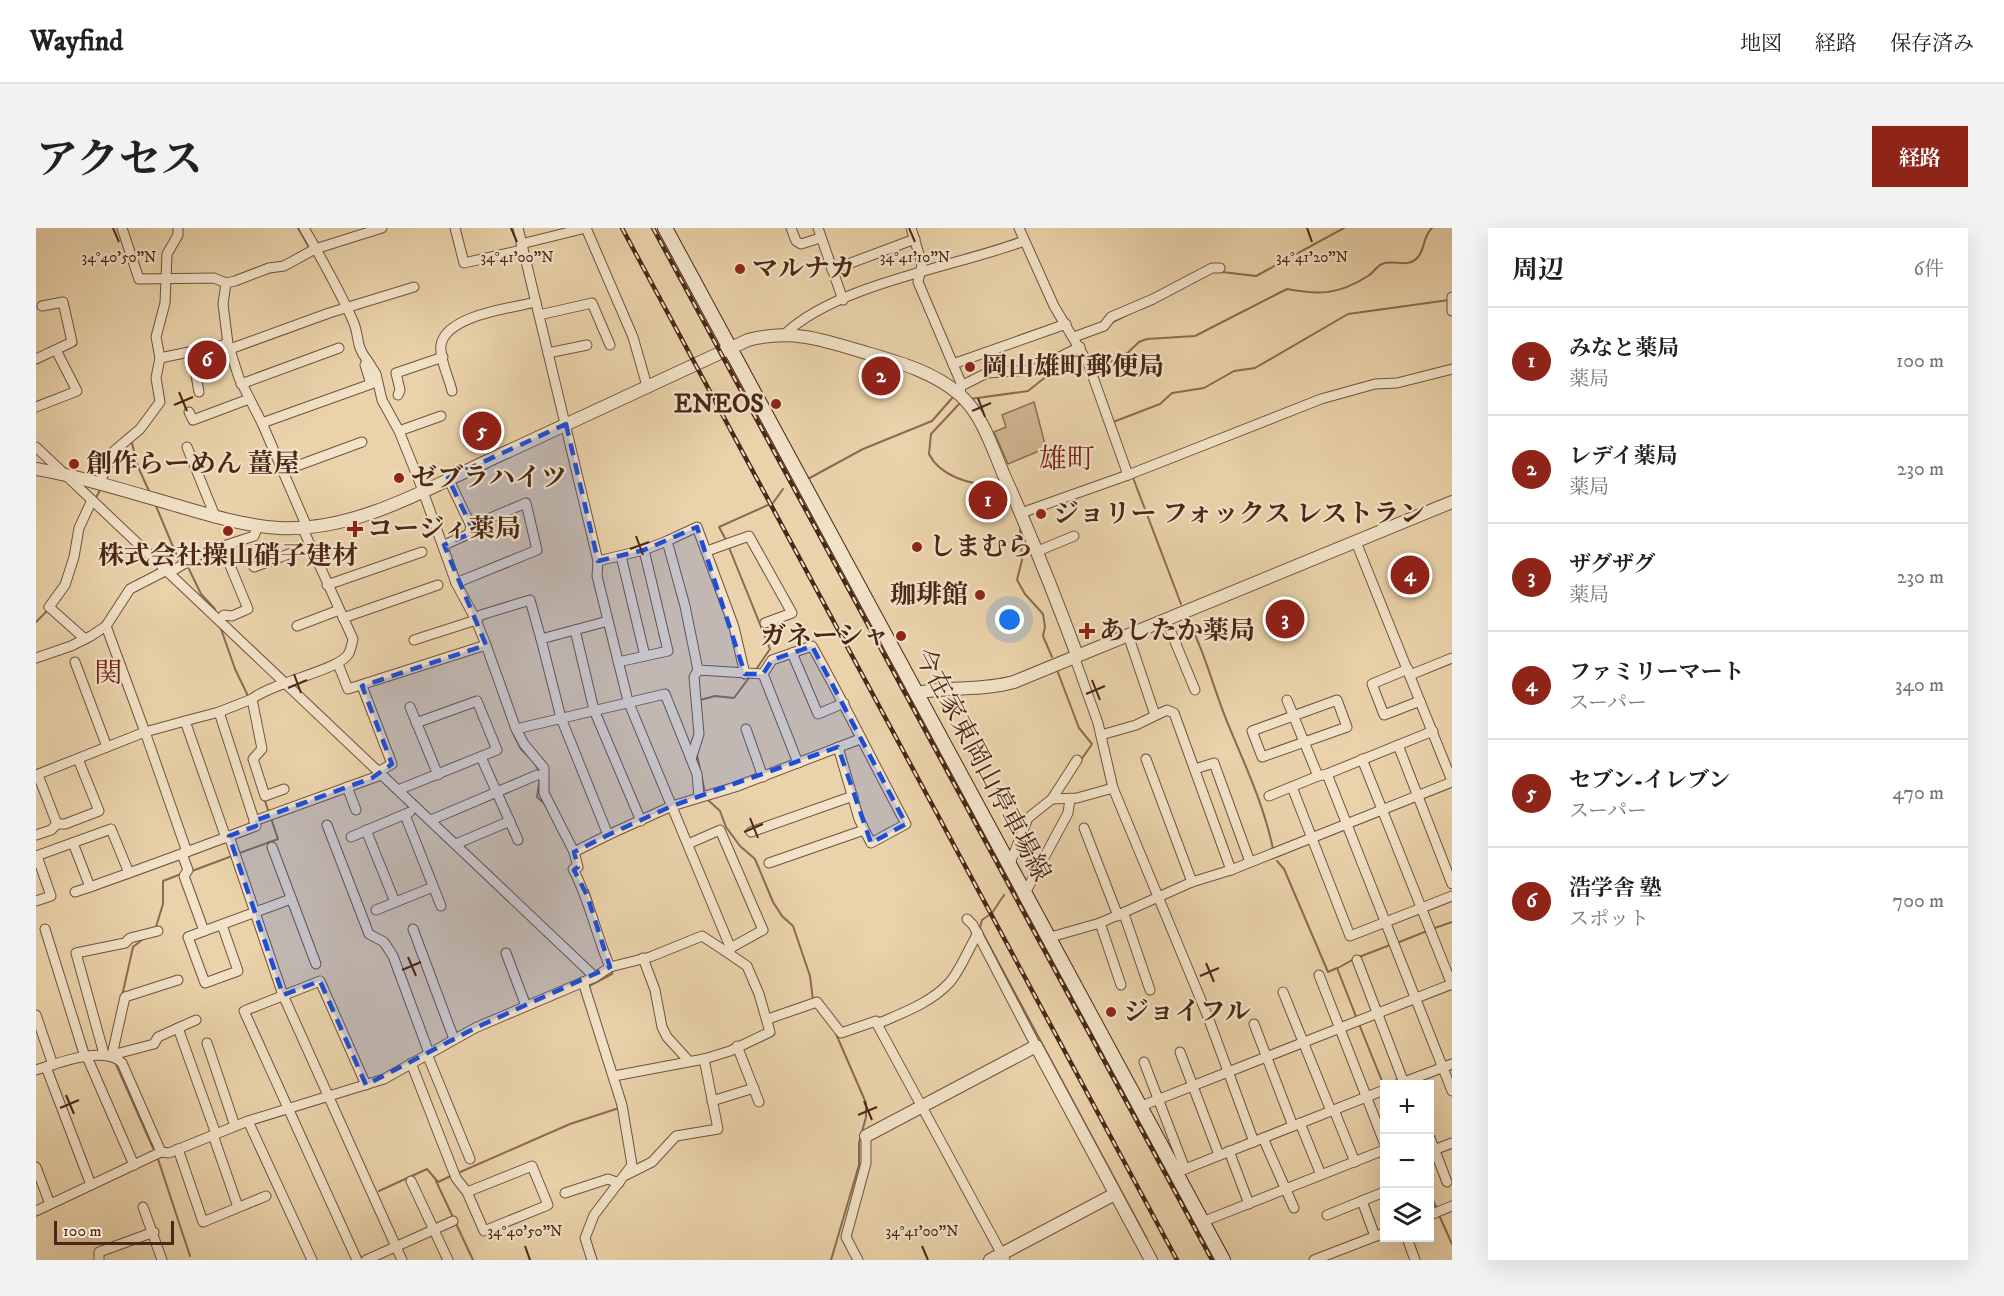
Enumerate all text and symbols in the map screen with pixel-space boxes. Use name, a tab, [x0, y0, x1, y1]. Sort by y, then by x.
text: Wayfind	[30, 24, 123, 59]
text: 地図	[1740, 31, 1782, 57]
text: 経路	[1815, 31, 1857, 57]
text: 保存済み	[1890, 31, 1974, 57]
button: 経路	[1872, 126, 1968, 187]
text: アクセス	[36, 135, 203, 187]
text: 34°40'50"N	[82, 248, 156, 267]
text: 34°41'00"N	[481, 248, 553, 267]
text: 34°41'10"N	[880, 248, 950, 267]
text: 34°41'20"N	[1276, 248, 1348, 267]
place label: マルナカ	[752, 253, 855, 286]
text: 周辺	[1512, 254, 1564, 287]
text: 6件	[1914, 257, 1944, 282]
marker: マルナカ	[733, 262, 747, 276]
text: みなと薬局	[1569, 335, 1679, 362]
pin: 6	[188, 338, 226, 382]
text: 1	[1528, 349, 1535, 374]
text: 100 m	[1896, 349, 1944, 374]
place label: 岡山雄町郵便局	[982, 351, 1164, 384]
pin: 2	[862, 354, 900, 398]
marker: 岡山雄町郵便局	[963, 360, 977, 374]
text: 薬局	[1569, 367, 1609, 392]
place label: ENEOS	[674, 388, 764, 421]
marker: ENEOS	[769, 397, 783, 411]
pin: 5	[462, 408, 502, 454]
district label: 雄町	[1039, 442, 1095, 477]
text: レデイ薬局	[1569, 443, 1677, 470]
place label: 創作らーめん 薑屋	[86, 448, 300, 481]
marker: 創作らーめん 薑屋	[67, 457, 81, 471]
text: 2	[1527, 457, 1536, 482]
text: 230 m	[1897, 457, 1944, 482]
place label: ゼブラハイツ	[411, 462, 567, 495]
marker: ゼブラハイツ	[392, 471, 406, 485]
text: 薬局	[1569, 475, 1609, 500]
pin: 1	[968, 478, 1008, 522]
place label: ジョリー フォックス レストラン	[1053, 498, 1425, 531]
marker: ジョリー フォックス レストラン	[1034, 507, 1048, 521]
place label: コージィ薬局	[367, 513, 521, 546]
marker: コージィ薬局	[348, 522, 362, 536]
marker: 株式会社操山硝子建材	[221, 524, 235, 538]
place label: しまむら	[929, 531, 1033, 564]
place label: 株式会社操山硝子建材	[98, 540, 358, 573]
marker: しまむら	[910, 540, 924, 554]
text: ザグザグ	[1569, 551, 1655, 578]
pin: 4	[1390, 552, 1430, 598]
text: 3	[1528, 565, 1535, 590]
text: 230 m	[1897, 565, 1944, 590]
place label: 珈琲館	[890, 579, 968, 612]
text: 薬局	[1569, 583, 1609, 608]
marker: 珈琲館	[973, 588, 987, 602]
pin: 3	[1266, 596, 1304, 642]
your location	[995, 605, 1024, 634]
place label: あしたか薬局	[1099, 615, 1255, 648]
place label: ガネーシャ	[760, 620, 889, 653]
marker: あしたか薬局	[1080, 624, 1094, 638]
marker: ガネーシャ	[894, 629, 908, 643]
street label: 今在家東岡山停車場線	[906, 642, 1058, 888]
district label: 関	[94, 656, 122, 691]
text: ファミリーマート	[1569, 659, 1745, 686]
text: 4	[1526, 673, 1537, 698]
text: 340 m	[1895, 673, 1944, 698]
text: スーパー	[1569, 691, 1647, 716]
text: セブン-イレブン	[1569, 767, 1730, 794]
text: 5	[1527, 781, 1536, 806]
text: 470 m	[1893, 781, 1944, 806]
text: スーパー	[1569, 799, 1647, 824]
text: 浩学舎 塾	[1569, 875, 1662, 902]
text: 6	[1526, 889, 1537, 914]
text: 700 m	[1893, 889, 1944, 914]
text: スポット	[1569, 907, 1649, 932]
place label: ジョイフル	[1123, 996, 1251, 1029]
marker: ジョイフル	[1104, 1005, 1118, 1019]
map controls	[1380, 1080, 1434, 1242]
button: +	[1380, 1080, 1434, 1134]
button: −	[1380, 1134, 1434, 1188]
button: layers	[1380, 1188, 1434, 1242]
scale bar	[54, 1218, 174, 1246]
text: 100 m	[63, 1221, 102, 1241]
text: 34°40'50"N	[488, 1222, 562, 1241]
text: 34°41'00"N	[886, 1222, 958, 1241]

